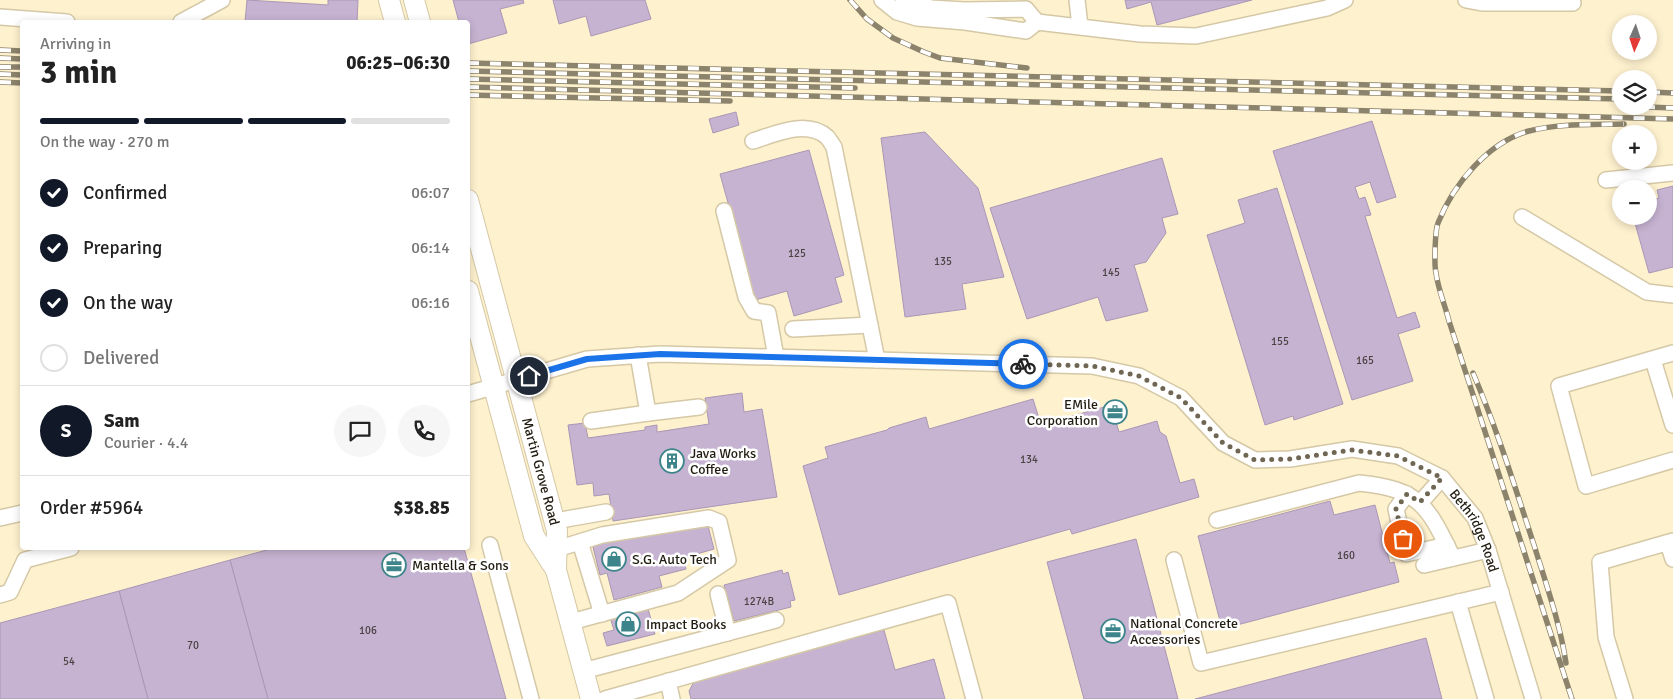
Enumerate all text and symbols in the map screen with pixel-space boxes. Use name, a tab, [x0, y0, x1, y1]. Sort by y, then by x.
north arrow	[1612, 15, 1658, 60]
map controls	[1612, 15, 1657, 225]
text: Arriving in	[40, 34, 111, 54]
text: 06:25–06:30	[346, 51, 450, 75]
text: 3 min	[40, 53, 117, 92]
button: layers	[1612, 70, 1657, 115]
button: +	[1612, 125, 1657, 170]
text: On the way · 270 m	[40, 132, 170, 152]
icon: check	[40, 179, 68, 207]
button: −	[1612, 180, 1657, 225]
text: Confirmed	[83, 181, 167, 205]
text: 06:07	[411, 183, 450, 203]
icon: check	[40, 234, 68, 262]
text: Preparing	[83, 236, 162, 260]
text: 06:14	[411, 238, 450, 258]
house number: 125	[788, 247, 806, 260]
house number: 135	[934, 255, 952, 268]
house number: 145	[1102, 266, 1120, 279]
icon: check	[40, 289, 68, 317]
text: On the way	[83, 291, 173, 315]
text: 06:16	[411, 293, 450, 313]
house number: 155	[1271, 335, 1289, 348]
courier	[998, 339, 1048, 389]
text: Delivered	[83, 346, 159, 370]
icon: bike	[1009, 350, 1037, 378]
house number: 165	[1356, 354, 1374, 367]
pin	[508, 355, 550, 397]
icon: home	[515, 362, 543, 390]
place label: EMile Corporation	[1027, 396, 1098, 429]
office icon: EMile Corporation	[1102, 399, 1128, 425]
button: chat	[334, 405, 386, 457]
button: phone	[398, 405, 450, 457]
text: Sam	[104, 409, 140, 433]
street label: Martin Grove Road	[518, 416, 564, 527]
text: S	[61, 419, 71, 443]
text: Courier · 4.4	[104, 433, 188, 453]
place label: Java Works Coffee	[690, 445, 756, 478]
building icon: Java Works Coffee	[659, 448, 685, 474]
house number: 134	[1020, 453, 1038, 466]
street label: Bethridge Road	[1446, 486, 1503, 574]
text: Order #5964	[40, 496, 143, 520]
text: $38.85	[393, 496, 450, 520]
pin	[1382, 518, 1424, 560]
icon: bag	[1389, 525, 1417, 553]
shop icon: S.G. Auto Tech	[601, 546, 627, 572]
house number: 160	[1337, 549, 1355, 562]
place label: S.G. Auto Tech	[632, 551, 717, 568]
office icon: Mantella & Sons	[381, 552, 407, 578]
place label: Mantella & Sons	[412, 557, 509, 574]
house number: 1274B	[744, 595, 775, 608]
shop icon: Impact Books	[615, 611, 641, 637]
place label: National Concrete Accessories	[1130, 615, 1238, 648]
place label: Impact Books	[646, 616, 727, 633]
office icon: National Concrete Accessories	[1100, 618, 1126, 644]
house number: 106	[359, 624, 377, 637]
house number: 70	[187, 639, 199, 652]
house number: 54	[63, 655, 75, 668]

